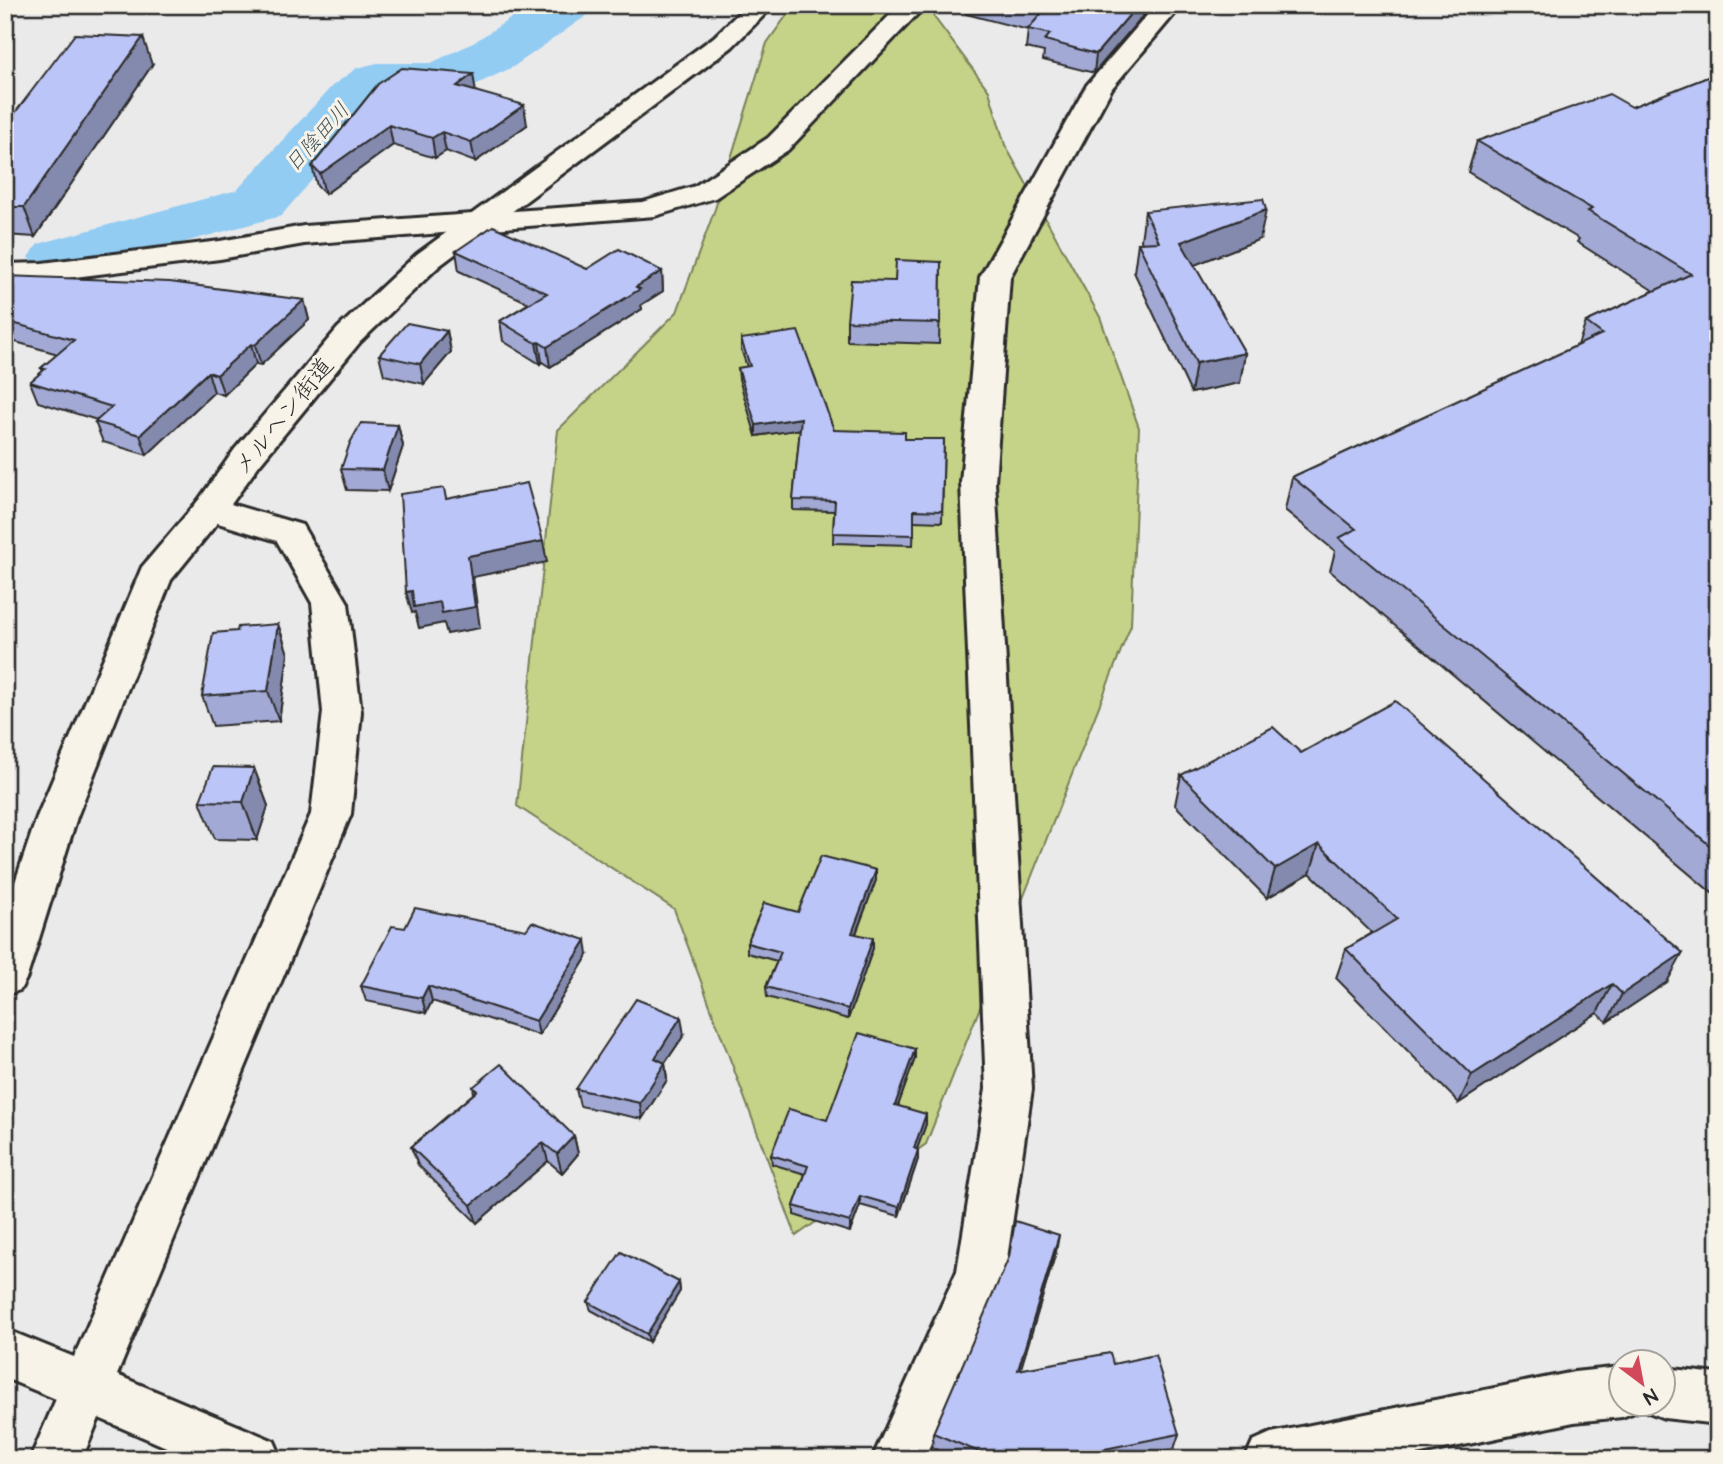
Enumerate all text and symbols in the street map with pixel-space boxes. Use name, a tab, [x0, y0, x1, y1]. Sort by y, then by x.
water label: 日陰田川	[278, 96, 356, 178]
street label: メルヘン街道	[225, 350, 342, 483]
north arrow	[1608, 1348, 1678, 1418]
text: N	[1638, 1382, 1662, 1411]

